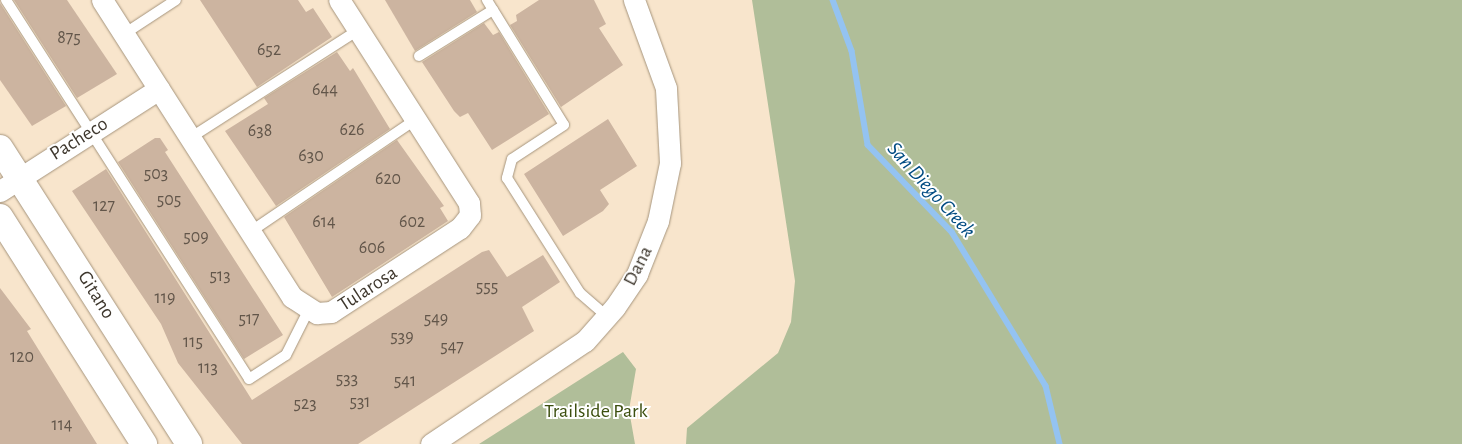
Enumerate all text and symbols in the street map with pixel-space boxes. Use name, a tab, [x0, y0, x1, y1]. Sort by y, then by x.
house number: 875	[57, 27, 81, 49]
house number: 652	[257, 39, 281, 61]
house number: 644	[312, 79, 338, 101]
street label: Pacheco	[46, 112, 112, 166]
house number: 626	[339, 119, 365, 141]
house number: 638	[248, 120, 272, 142]
water label: San Diego Creek	[881, 137, 981, 243]
house number: 630	[298, 145, 324, 167]
house number: 503	[144, 163, 168, 185]
house number: 620	[375, 168, 401, 190]
house number: 505	[157, 189, 181, 211]
house number: 127	[93, 195, 115, 217]
house number: 614	[312, 211, 336, 233]
house number: 602	[399, 211, 425, 233]
house number: 509	[183, 226, 209, 248]
house number: 606	[359, 237, 385, 259]
street label: Dana	[618, 242, 658, 290]
street label: Tularosa	[334, 261, 402, 317]
house number: 513	[209, 265, 231, 287]
street label: Gitano	[72, 266, 120, 324]
house number: 555	[476, 276, 498, 298]
house number: 119	[155, 287, 175, 309]
house number: 517	[238, 308, 260, 330]
house number: 549	[424, 308, 448, 330]
house number: 539	[390, 326, 414, 348]
house number: 115	[183, 331, 203, 353]
house number: 547	[440, 336, 464, 358]
house number: 120	[10, 346, 34, 368]
house number: 113	[198, 357, 218, 379]
house number: 533	[336, 368, 358, 390]
house number: 541	[394, 370, 416, 392]
house number: 531	[349, 391, 371, 413]
house number: 523	[293, 393, 317, 415]
park label: Trailside Park	[544, 399, 648, 423]
house number: 114	[51, 414, 73, 436]

